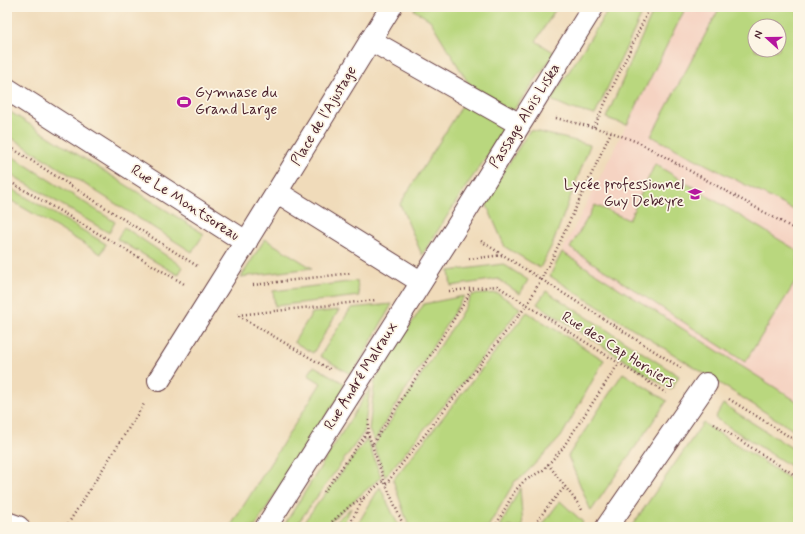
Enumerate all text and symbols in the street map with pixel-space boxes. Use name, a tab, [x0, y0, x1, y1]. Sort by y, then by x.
north arrow	[747, 18, 787, 58]
text: N	[751, 29, 766, 41]
street label: Passage Aloïs Liska	[485, 60, 565, 172]
street label: Place de l'Ajustage	[286, 62, 362, 170]
place label: Gymnase du Grand Large	[195, 83, 278, 120]
sports icon: Gymnase du Grand Large	[176, 94, 192, 110]
street label: Rue Le Montsoreau	[127, 160, 243, 246]
place label: Lycée professionnel Guy Debeyre	[564, 175, 684, 212]
school or university icon: Lycée professionnel Guy Debeyre	[687, 186, 703, 202]
street label: Rue des Cap Horniers	[558, 307, 678, 393]
street label: Rue André Malraux	[320, 318, 403, 434]

